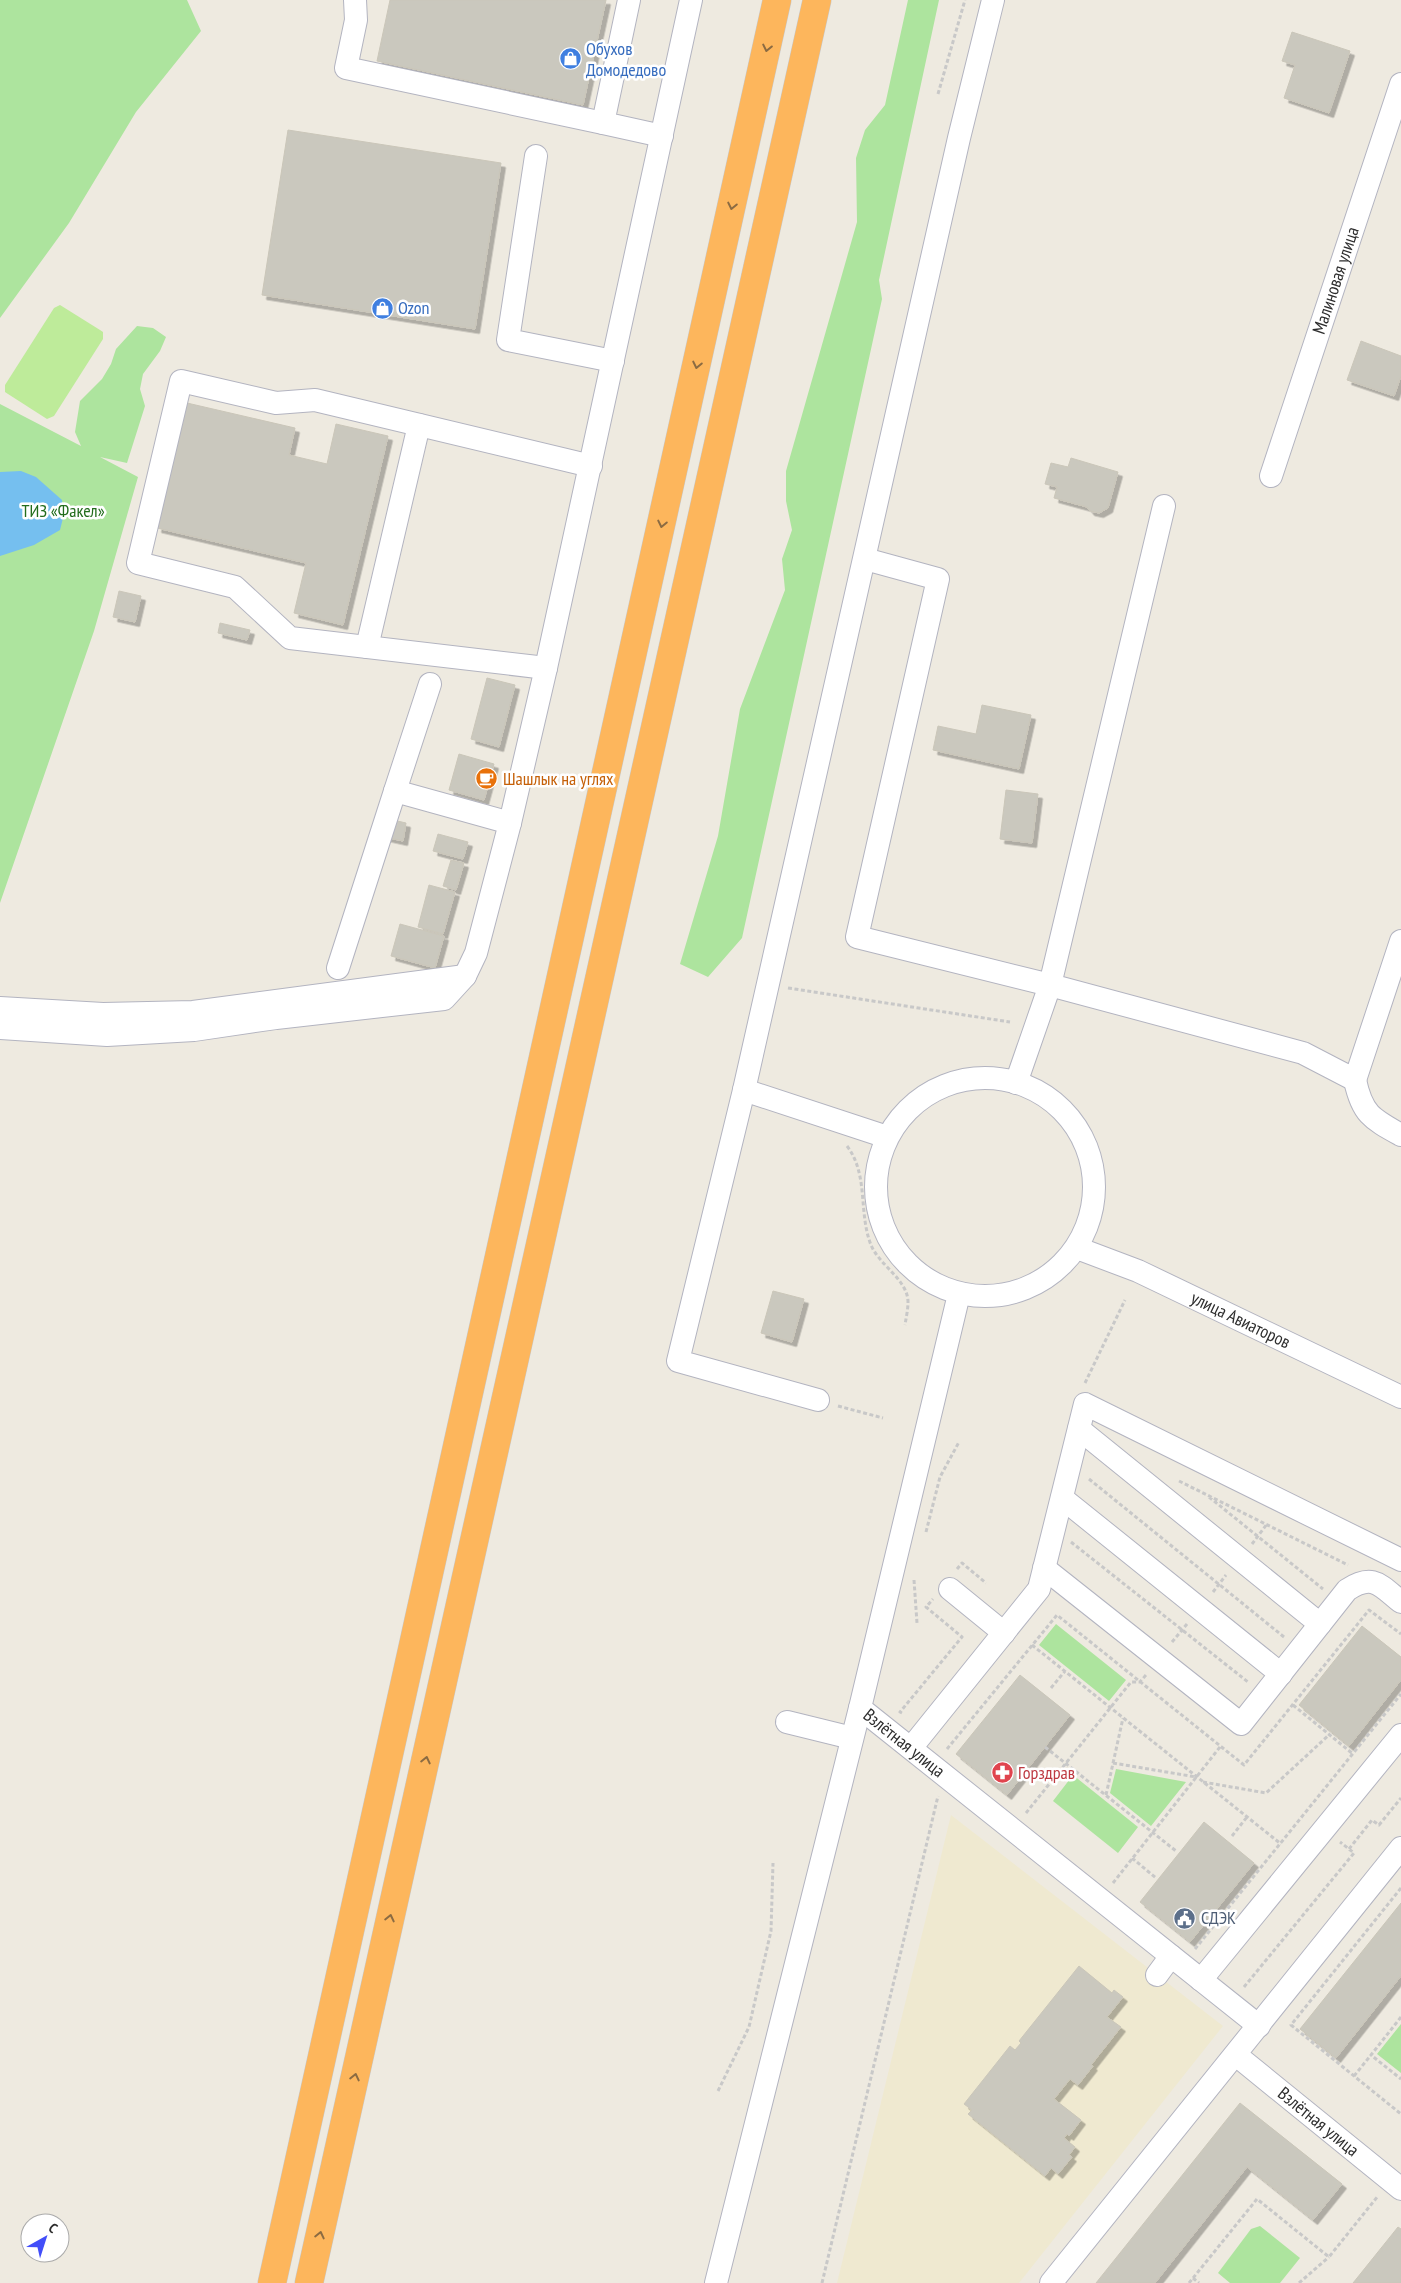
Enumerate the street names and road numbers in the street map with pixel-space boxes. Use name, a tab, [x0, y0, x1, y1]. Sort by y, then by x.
street label: Малиновая улица	[1307, 224, 1364, 337]
street label: улица Авиаторов	[1187, 1286, 1294, 1353]
street label: Взлётная улица	[859, 1703, 950, 1782]
street label: Взлётная улица	[1273, 2082, 1364, 2161]

